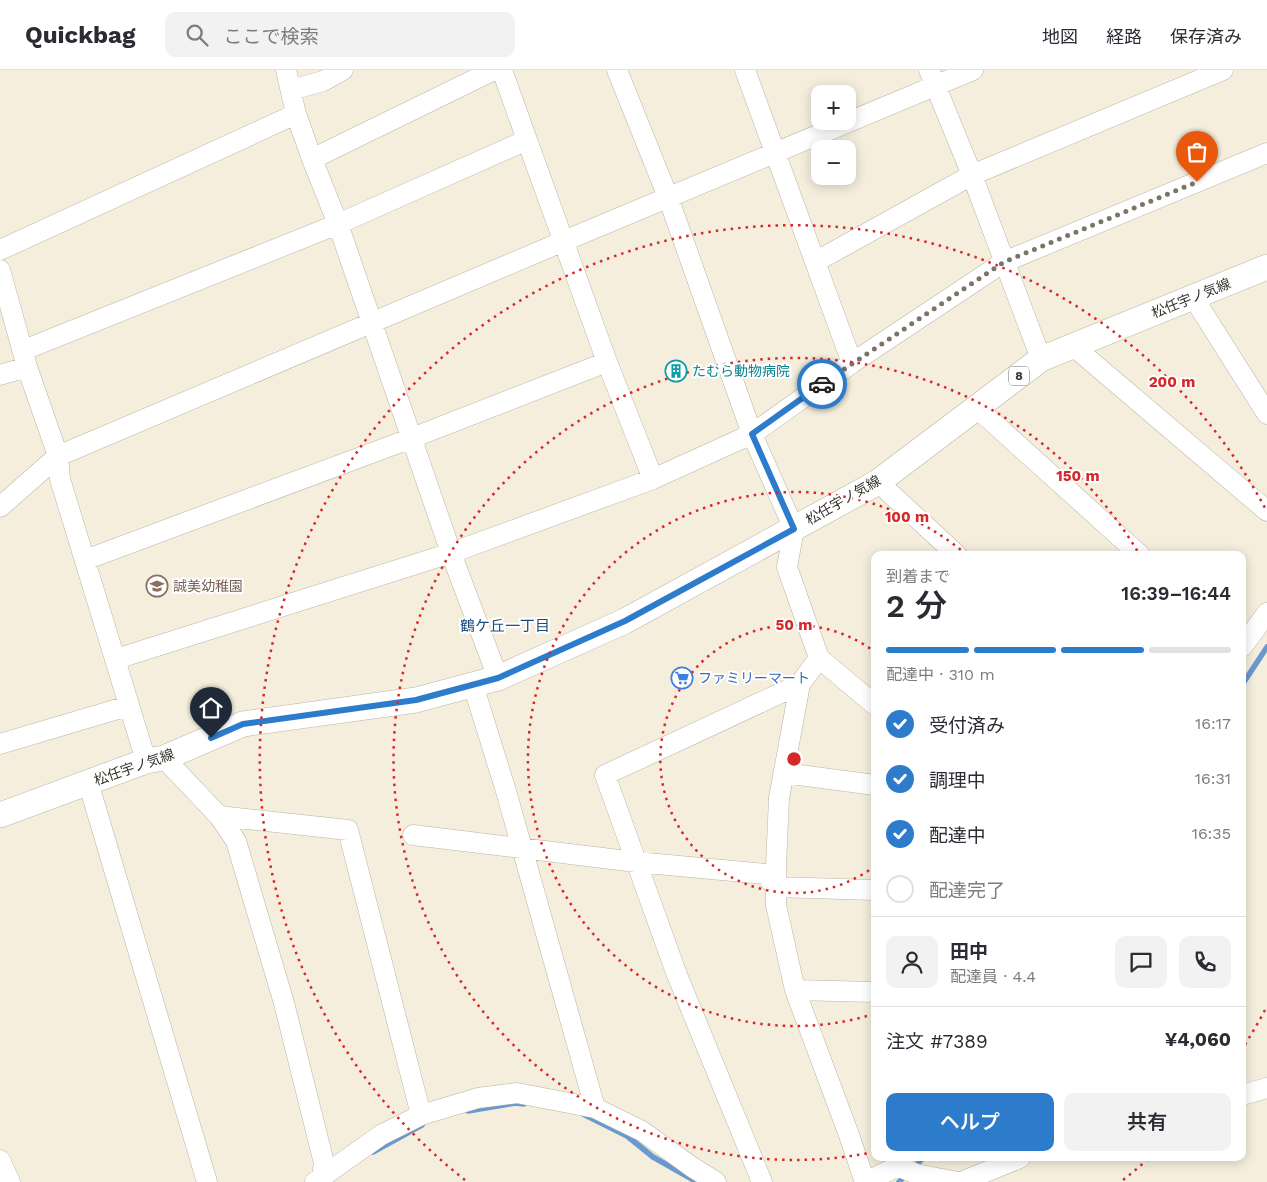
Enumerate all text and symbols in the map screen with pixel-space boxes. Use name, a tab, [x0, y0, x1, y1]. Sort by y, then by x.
search box	[165, 12, 515, 57]
text: Quickbag	[25, 21, 135, 49]
icon: search	[183, 21, 211, 49]
text: ここで検索	[223, 25, 318, 48]
text: 地図	[1042, 26, 1078, 47]
text: 経路	[1106, 26, 1142, 47]
text: 保存済み	[1170, 26, 1242, 47]
map controls	[811, 85, 856, 185]
button: +	[811, 85, 856, 130]
pin	[1176, 131, 1218, 182]
icon: bag	[1183, 138, 1211, 166]
button: −	[811, 140, 856, 185]
street label: 松任宇ノ気線	[1149, 275, 1233, 321]
building icon: たむら動物病院	[664, 359, 688, 383]
courier	[797, 359, 847, 409]
place label: たむら動物病院	[692, 363, 790, 379]
road number: 8	[1009, 366, 1029, 386]
icon: car	[808, 370, 836, 398]
text: 200 m	[1149, 373, 1195, 391]
text: 150 m	[1056, 467, 1100, 485]
street label: 松任宇ノ気線	[803, 472, 883, 528]
text: 100 m	[885, 508, 929, 526]
text: 到着まで	[886, 567, 950, 586]
school or university icon: 誠美幼稚園	[145, 574, 169, 598]
place label: 誠美幼稚園	[173, 578, 243, 594]
text: 16:39–16:44	[1121, 582, 1231, 605]
text: 2 分	[886, 587, 947, 625]
text: 50 m	[776, 616, 812, 634]
district label: 鶴ケ丘一丁目	[460, 617, 550, 635]
text: 配達中 · 310 m	[886, 665, 995, 684]
supermarket icon: ファミリーマート	[670, 666, 694, 690]
place label: ファミリーマート	[698, 670, 810, 686]
pin	[190, 687, 232, 738]
icon: home	[197, 694, 225, 722]
icon: check	[886, 710, 914, 738]
text: 受付済み	[929, 714, 1005, 737]
text: 16:17	[1195, 714, 1231, 733]
street label: 松任宇ノ気線	[92, 746, 176, 788]
centre of rings	[785, 750, 803, 768]
icon: check	[886, 765, 914, 793]
text: 調理中	[929, 769, 986, 792]
text: 16:31	[1195, 769, 1231, 788]
icon: check	[886, 820, 914, 848]
text: 配達中	[929, 824, 986, 847]
text: 16:35	[1192, 824, 1231, 843]
text: 配達完了	[929, 879, 1005, 902]
button: person	[886, 936, 938, 988]
button: chat	[1115, 936, 1167, 988]
button: phone	[1179, 936, 1231, 988]
text: 田中	[950, 940, 988, 963]
text: 配達員 · 4.4	[950, 967, 1036, 986]
text: ¥4,060	[1165, 1028, 1231, 1051]
text: 注文 #7389	[886, 1030, 988, 1053]
button: ヘルプ	[886, 1093, 1054, 1151]
button: 共有	[1064, 1093, 1231, 1151]

